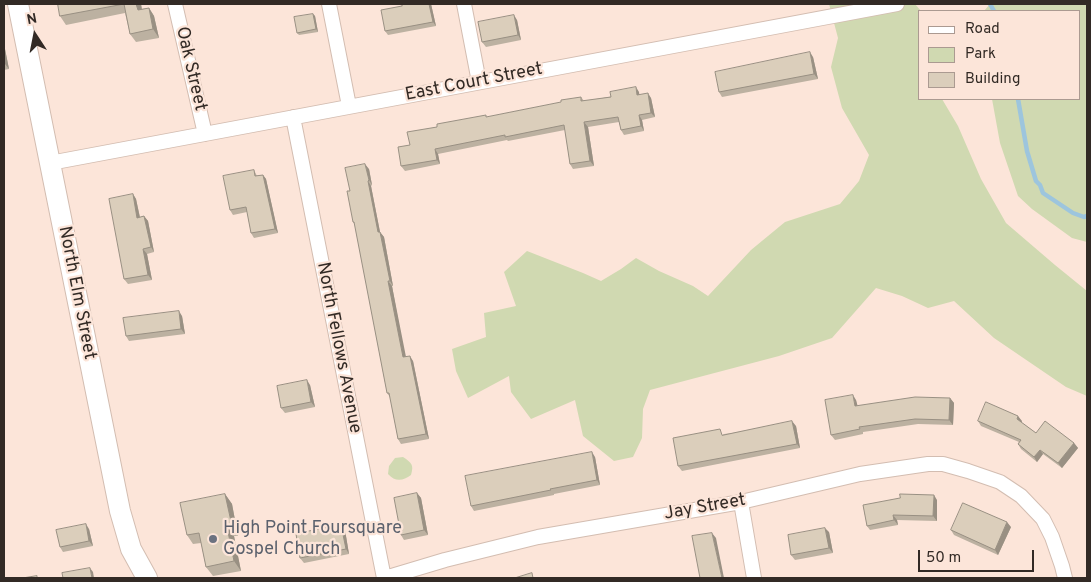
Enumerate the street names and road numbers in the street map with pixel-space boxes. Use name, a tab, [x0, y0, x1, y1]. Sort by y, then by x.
street label: Oak Street	[170, 25, 210, 113]
street label: East Court Street	[404, 59, 544, 107]
street label: North Elm Street	[52, 225, 100, 361]
street label: North Fellows Avenue	[311, 260, 365, 436]
street label: Jay Street	[662, 490, 748, 526]

